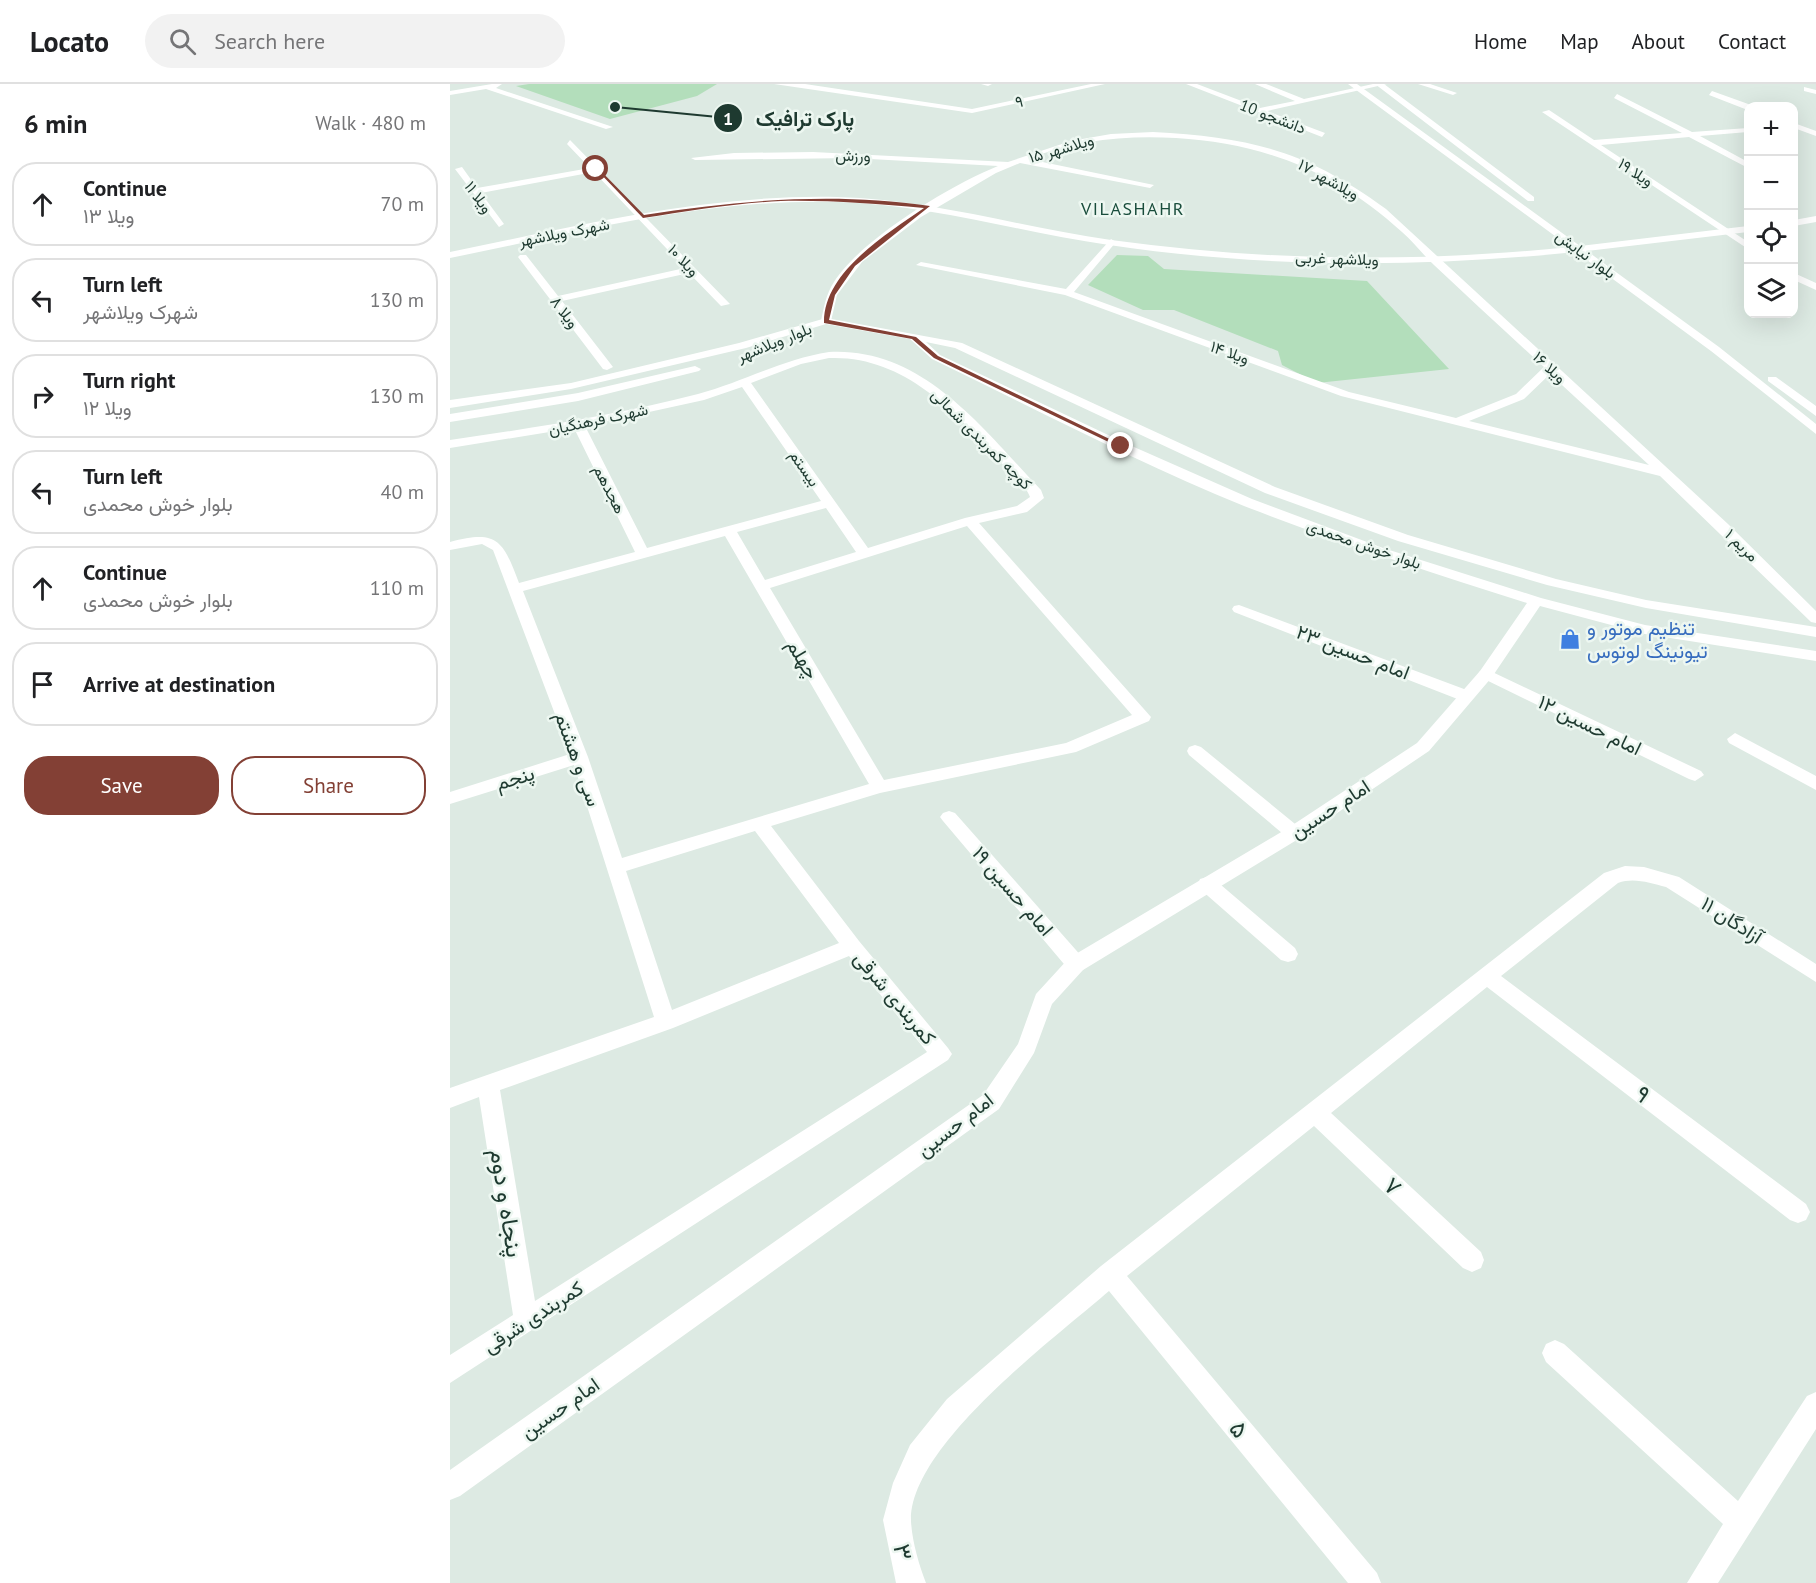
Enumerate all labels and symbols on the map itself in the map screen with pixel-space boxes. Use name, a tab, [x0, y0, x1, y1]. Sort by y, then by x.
street label: ۹	[1013, 90, 1025, 112]
street label: دانشجو 10	[1237, 94, 1309, 139]
callout: پارک ترافیک	[713, 99, 866, 138]
text: پارک ترافیک	[756, 105, 854, 133]
text: 1	[723, 107, 733, 130]
street label: ویلاشهر ۱۵	[1026, 129, 1096, 168]
street label: ورزش	[835, 145, 871, 166]
street label: ۱۹ ویلا	[1614, 153, 1658, 192]
street label: ویلاشهر ۱۷	[1294, 154, 1363, 205]
route start	[582, 155, 608, 181]
street label: ۱۱ ویلا	[460, 177, 497, 218]
district label: VILASHAHR	[1080, 197, 1185, 220]
street label: شهرک ویلاشهر	[516, 213, 611, 252]
street label: بلوار نیایش	[1551, 225, 1620, 283]
street label: ۱۰ ویلا	[663, 240, 704, 281]
street label: ویلاشهر غربی	[1295, 247, 1379, 270]
street label: ویلا ۸	[546, 292, 584, 333]
street label: بلوار ویلاشهر	[733, 318, 815, 367]
street label: ۱۴ ویلا	[1208, 336, 1252, 369]
street label: ۱۶ ویلا	[1528, 347, 1571, 388]
street label: کوچه کمربندی شمالی	[926, 384, 1037, 495]
street label: شهرک فرهنگیان	[546, 399, 650, 440]
route end	[1107, 432, 1133, 458]
street label: بیستم	[785, 446, 825, 491]
street label: هجدهم	[588, 461, 631, 517]
street label: بلوار خوش محمدی	[1304, 515, 1424, 574]
street label: ۱ مریم	[1720, 524, 1763, 566]
place label: تنظیم موتور و تیونینگ لوتوس	[1587, 615, 1708, 664]
street label: امام حسین ۲۳	[1293, 618, 1413, 686]
shop icon: تنظیم موتور و تیونینگ لوتوس	[1558, 627, 1582, 651]
street label: چهلم	[780, 634, 825, 684]
street label: امام حسین ۱۲	[1534, 689, 1646, 761]
street label: سی و هشتم	[549, 708, 607, 810]
street label: پنجم	[492, 760, 538, 797]
street label: امام حسین	[1285, 773, 1375, 845]
street label: امام حسین ۱۹	[967, 841, 1059, 941]
street label: آزادگان ۱۱	[1696, 890, 1769, 950]
street label: کمربندی شرقی	[848, 946, 942, 1050]
street label: ۹	[1629, 1078, 1657, 1110]
street label: امام حسین	[911, 1087, 999, 1163]
street label: پنجاه و دوم	[482, 1147, 531, 1260]
street label: ۷	[1377, 1170, 1409, 1202]
street label: کمربندی شرقی	[478, 1275, 588, 1359]
street label: امام حسین	[516, 1371, 604, 1445]
street label: ۵	[1223, 1414, 1255, 1444]
street label: ۳	[886, 1541, 920, 1563]

